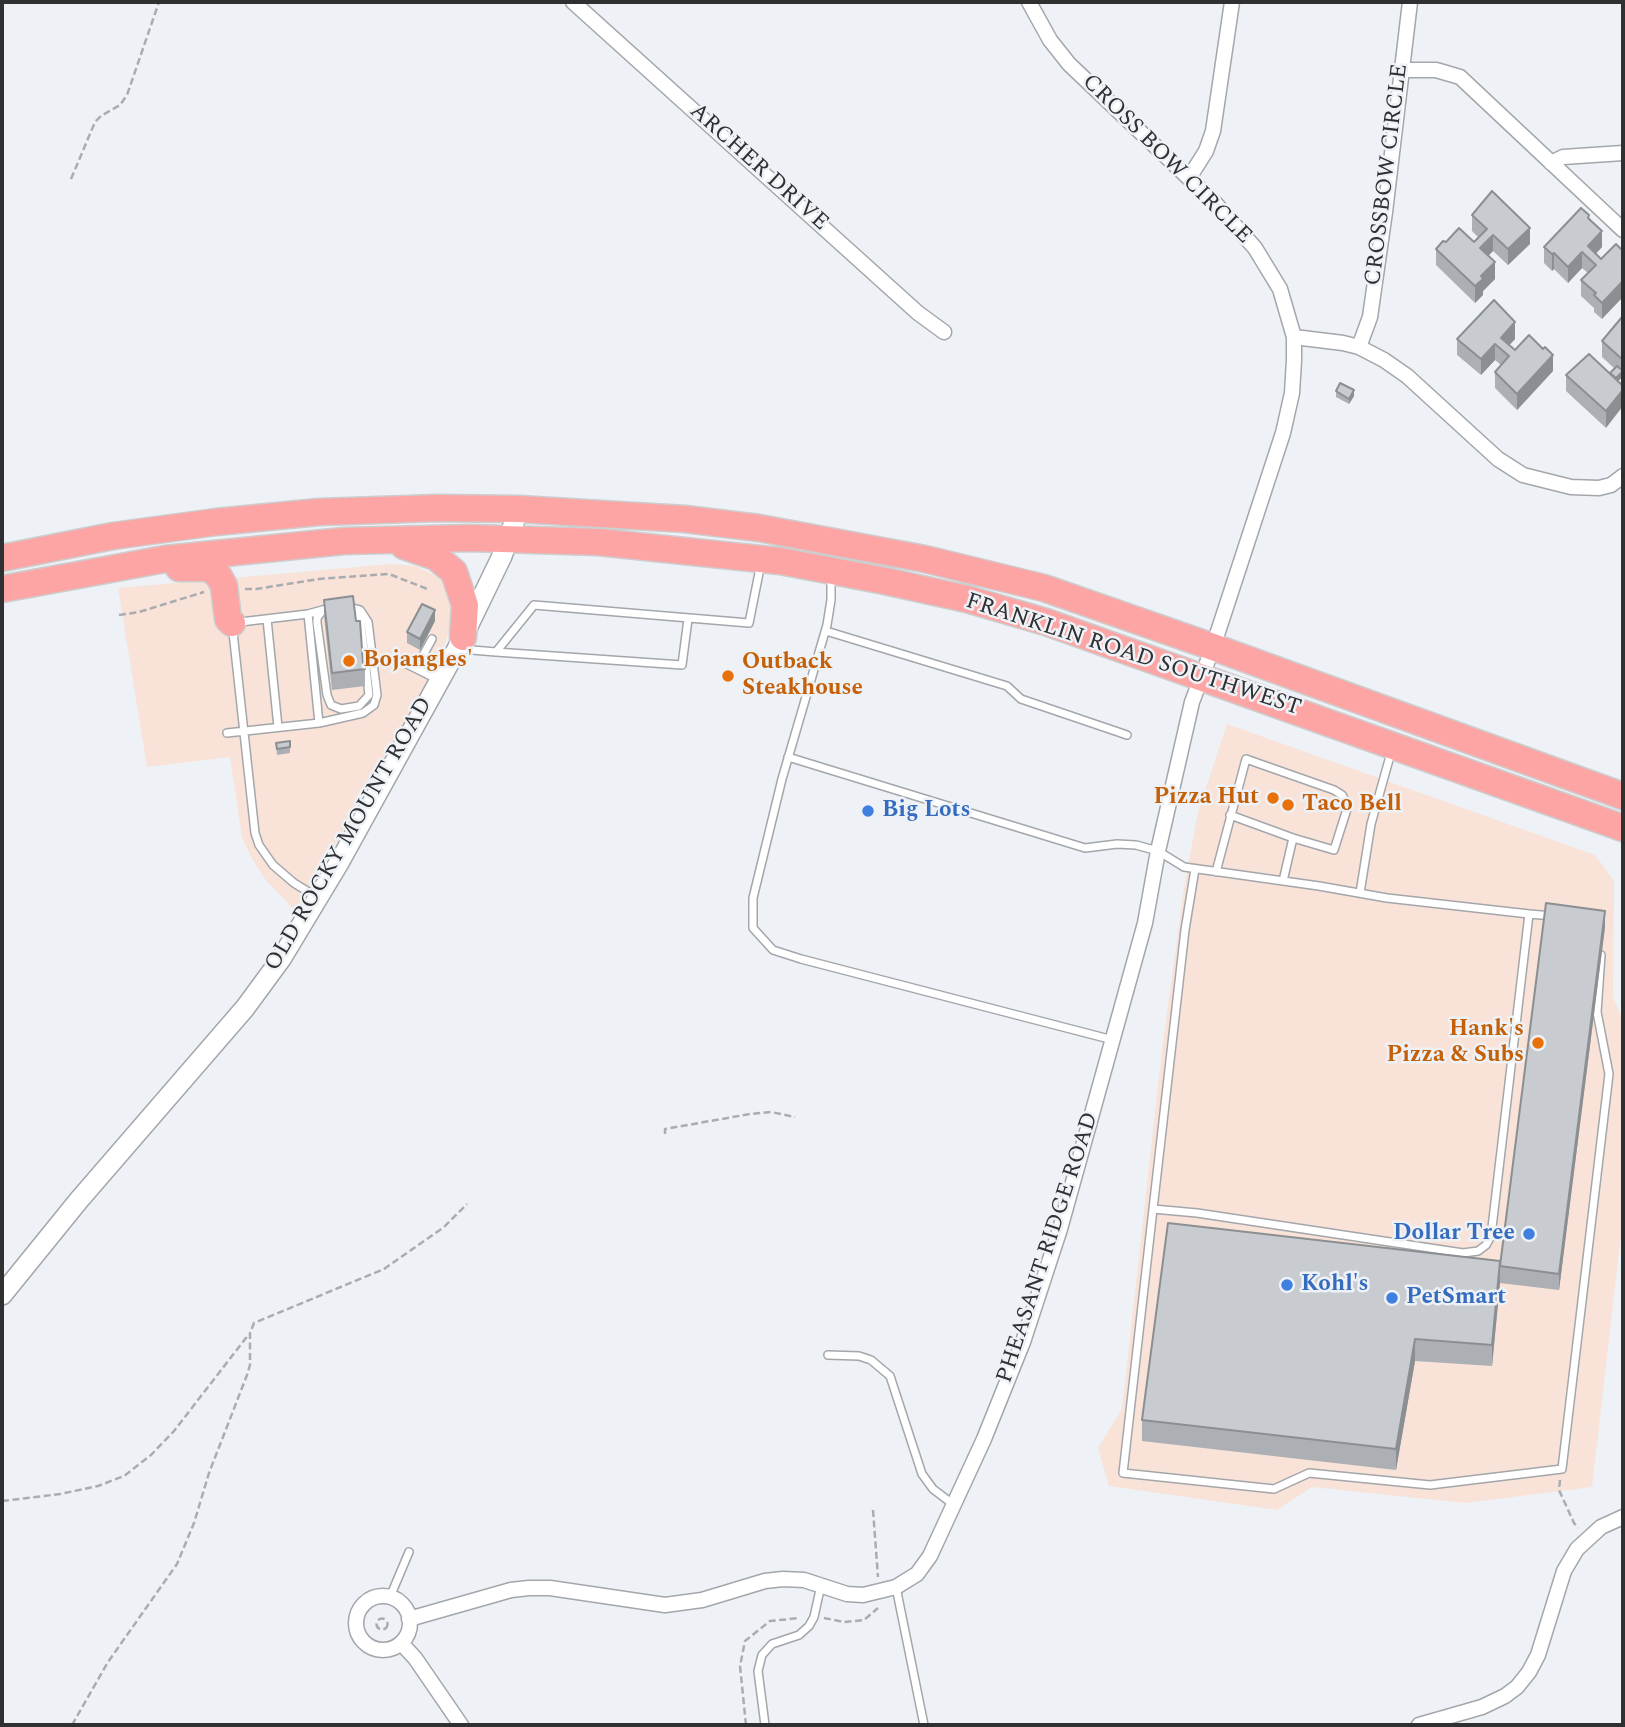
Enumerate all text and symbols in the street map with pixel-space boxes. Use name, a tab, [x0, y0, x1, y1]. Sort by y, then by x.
street label: CROSSBOW CIRCLE	[1361, 62, 1415, 288]
street label: CROSS BOW CIRCLE	[1075, 69, 1257, 251]
street label: ARCHER DRIVE	[683, 98, 833, 238]
street label: FRANKLIN ROAD SOUTHWEST	[962, 589, 1304, 723]
place label: Bojangles'	[363, 647, 473, 675]
place label: Outback Steakhouse	[742, 649, 863, 703]
marker: Bojangles'	[341, 653, 357, 669]
marker: Outback Steakhouse	[720, 668, 736, 684]
street label: OLD ROCKY MOUNT ROAD	[260, 693, 440, 977]
place label: Pizza Hut	[1153, 784, 1259, 812]
marker: Pizza Hut	[1265, 790, 1281, 806]
place label: Taco Bell	[1302, 791, 1402, 819]
place label: Big Lots	[882, 797, 971, 825]
marker: Taco Bell	[1280, 797, 1296, 813]
marker: Big Lots	[860, 803, 876, 819]
place label: Hank's Pizza & Subs	[1387, 1016, 1524, 1070]
marker: Hank's Pizza & Subs	[1530, 1035, 1546, 1051]
street label: PHEASANT RIDGE ROAD	[992, 1109, 1106, 1387]
place label: Dollar Tree	[1393, 1220, 1515, 1248]
marker: Dollar Tree	[1521, 1226, 1537, 1242]
place label: Kohl's	[1301, 1271, 1368, 1299]
marker: Kohl's	[1279, 1277, 1295, 1293]
place label: PetSmart	[1406, 1284, 1506, 1312]
marker: PetSmart	[1384, 1290, 1400, 1306]

